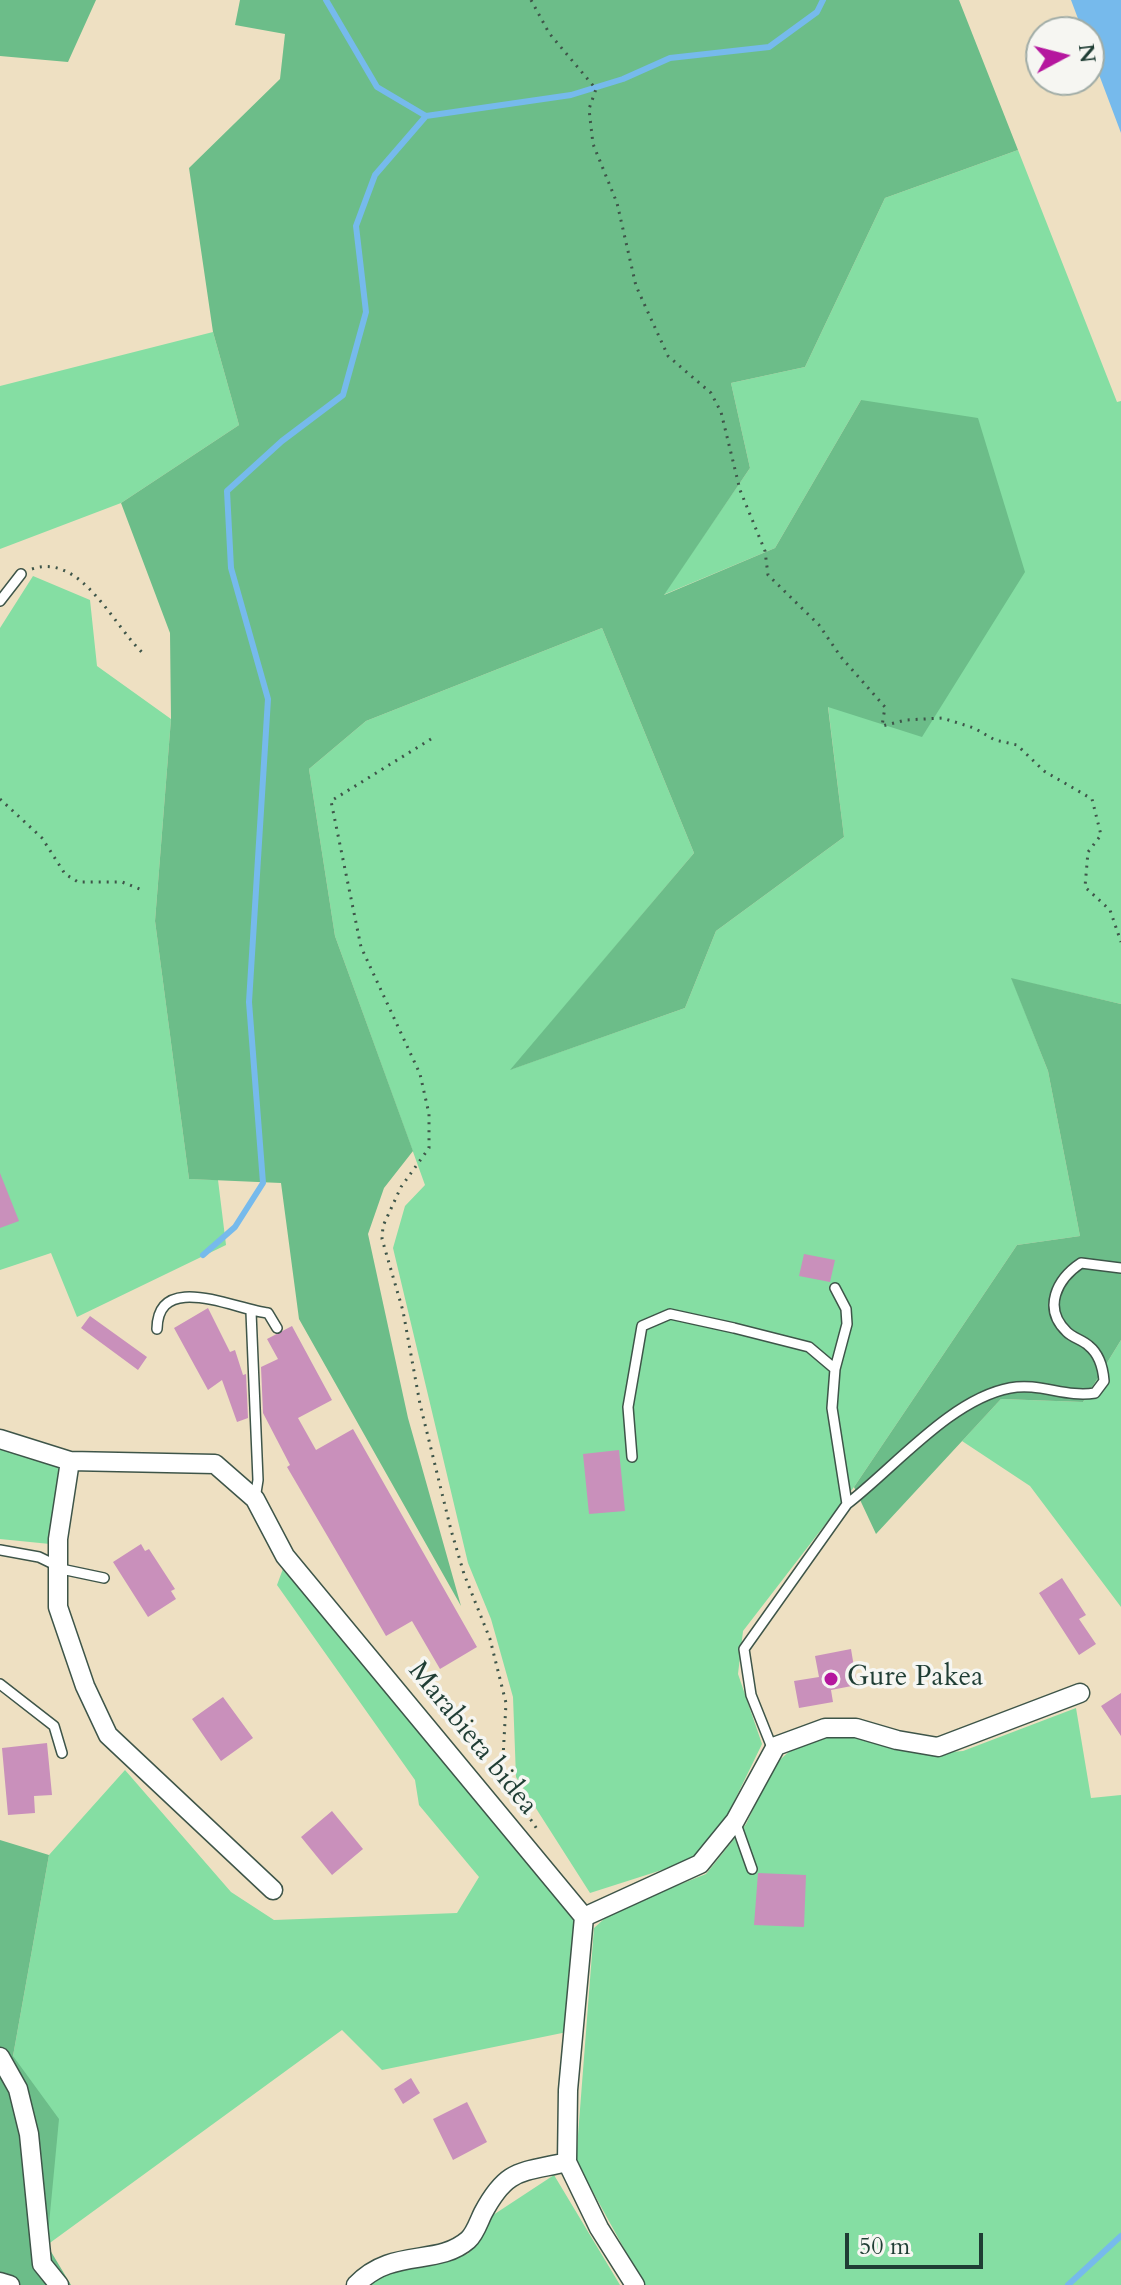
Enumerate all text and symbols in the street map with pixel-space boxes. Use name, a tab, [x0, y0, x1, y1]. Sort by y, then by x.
north arrow	[1025, 16, 1105, 96]
text: N	[1071, 42, 1103, 65]
street label: Marabieta bidea	[400, 1656, 544, 1822]
place label: Gure Pakea	[847, 1662, 983, 1696]
marker: Gure Pakea	[822, 1670, 840, 1688]
scale bar	[849, 2217, 987, 2267]
text: 50 m	[859, 2230, 910, 2263]

